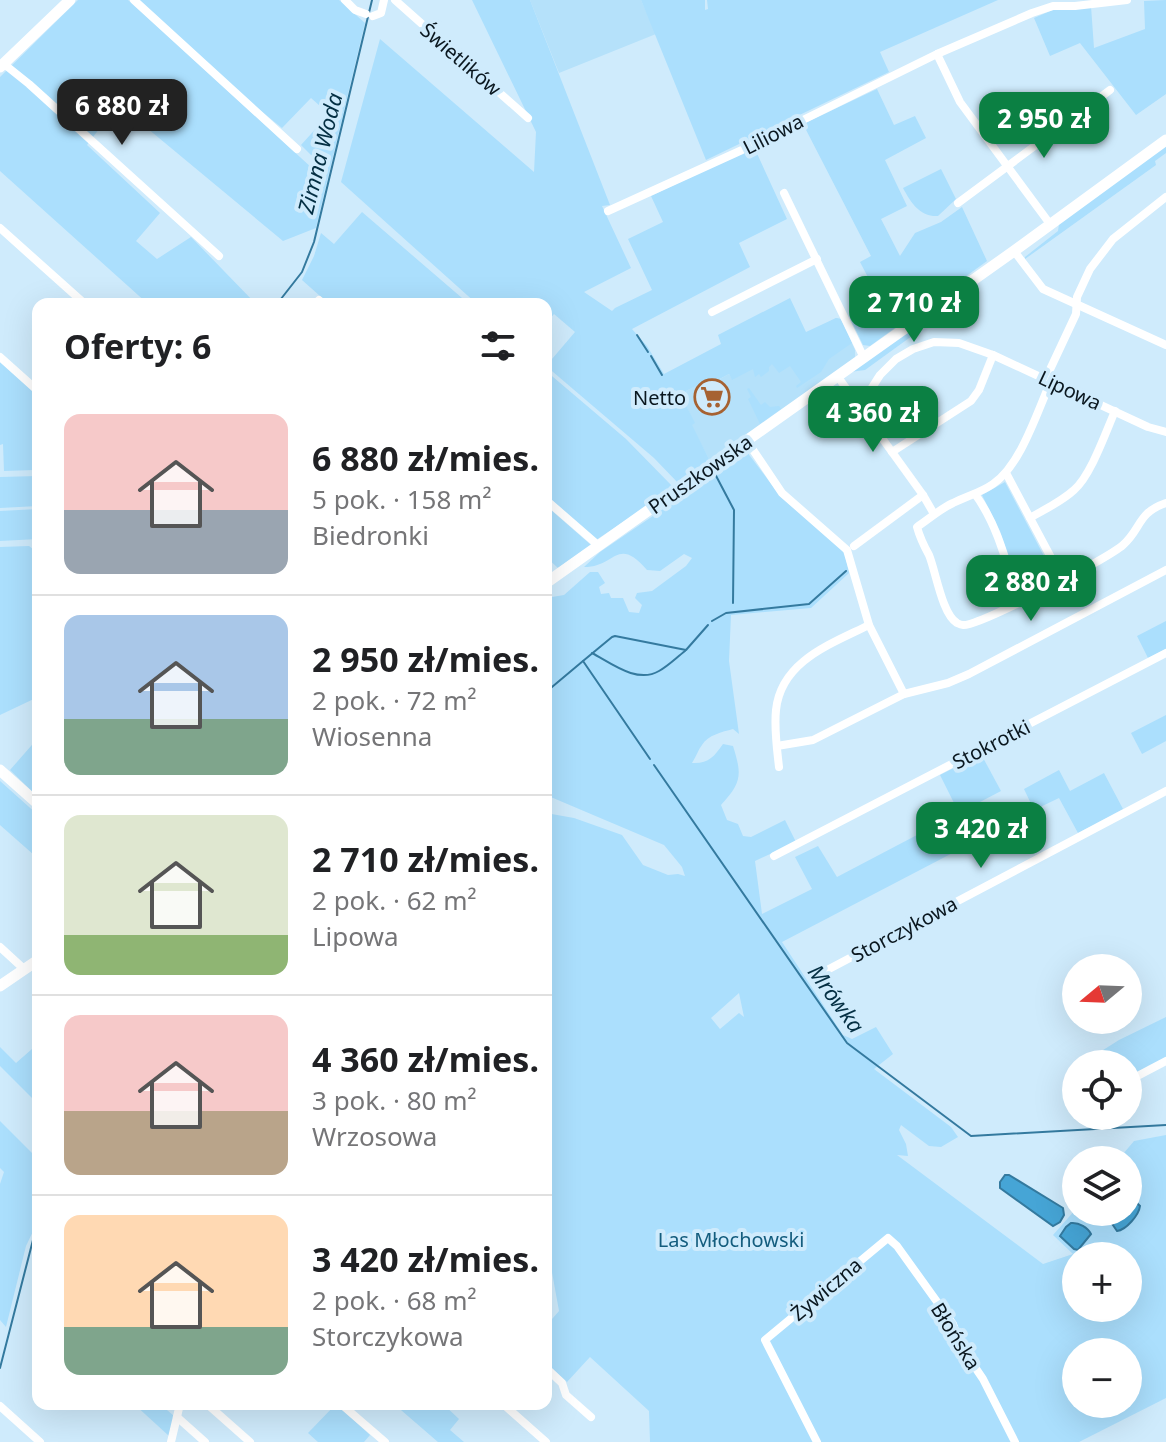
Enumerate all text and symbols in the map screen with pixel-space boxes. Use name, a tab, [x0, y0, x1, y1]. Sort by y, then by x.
street label: Świetlików	[415, 16, 507, 102]
pin: 6 880 zł	[39, 79, 205, 147]
text: 6 880 zł	[75, 87, 169, 123]
water label: Zimna Woda	[289, 89, 349, 218]
pin: 2 950 zł	[961, 92, 1127, 160]
text: 2 950 zł	[997, 100, 1091, 136]
street label: Liliowa	[738, 107, 808, 161]
pin: 2 710 zł	[831, 276, 997, 344]
text: 2 710 zł	[867, 284, 961, 320]
text: Oferty: 6	[64, 323, 212, 369]
icon: filters	[476, 324, 520, 368]
street label: Lipowa	[1034, 364, 1106, 416]
supermarket icon: Netto	[693, 378, 731, 416]
place label: Netto	[633, 384, 686, 411]
pin: 4 360 zł	[790, 386, 956, 454]
text: 4 360 zł	[826, 394, 920, 430]
street label: Pruszkowska	[643, 428, 757, 520]
text: 6 880 zł/mies.	[312, 435, 539, 481]
icon: home	[128, 446, 224, 542]
text: 5 pok. · 158 m²	[312, 481, 491, 517]
text: Biedronki	[312, 517, 429, 553]
pin: 2 880 zł	[948, 555, 1114, 623]
text: 2 880 zł	[984, 563, 1078, 599]
text: 2 950 zł/mies.	[312, 636, 539, 682]
icon: home	[128, 647, 224, 743]
text: 2 pok. · 72 m²	[312, 682, 477, 718]
street label: Stokrotki	[947, 713, 1035, 775]
text: Wiosenna	[312, 718, 432, 754]
pin: 3 420 zł	[898, 802, 1064, 870]
text: 3 420 zł	[934, 810, 1028, 846]
text: 2 710 zł/mies.	[312, 836, 539, 882]
icon: home	[128, 847, 224, 943]
text: 2 pok. · 62 m²	[312, 882, 477, 918]
street label: Storczykowa	[846, 890, 962, 968]
text: Lipowa	[312, 918, 399, 954]
north arrow	[1062, 954, 1142, 1034]
map controls	[1062, 954, 1142, 1418]
water label: Mrówka	[802, 958, 872, 1039]
text: 4 360 zł/mies.	[312, 1036, 539, 1082]
icon: home	[128, 1047, 224, 1143]
button: locate	[1062, 1050, 1142, 1130]
text: 3 pok. · 80 m²	[312, 1082, 477, 1118]
text: Wrzosowa	[312, 1118, 437, 1154]
button: layers	[1062, 1146, 1142, 1226]
park label: Las Młochowski	[658, 1226, 804, 1253]
text: 3 420 zł/mies.	[312, 1236, 539, 1282]
button: +	[1062, 1242, 1142, 1322]
icon: home	[128, 1247, 224, 1343]
street label: Żywiczna	[785, 1251, 867, 1327]
text: 2 pok. · 68 m²	[312, 1282, 477, 1318]
street label: Błońska	[925, 1297, 987, 1375]
text: Storczykowa	[312, 1318, 464, 1354]
button: −	[1062, 1338, 1142, 1418]

